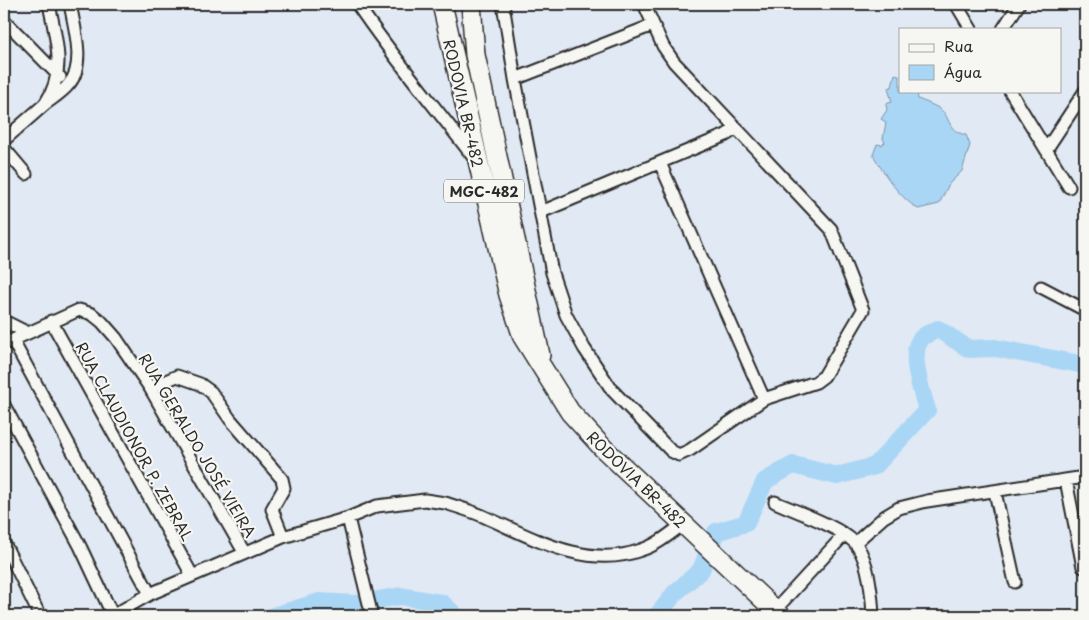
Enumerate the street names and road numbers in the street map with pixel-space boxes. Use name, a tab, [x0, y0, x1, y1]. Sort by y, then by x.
street label: RODOVIA BR-482	[438, 37, 490, 169]
road number: MGC-482	[444, 180, 524, 202]
street label: RUA CLAUDIONOR P. ZEBRAL	[71, 337, 199, 545]
street label: RUA GERALDO JOSÉ VIEIRA	[134, 349, 262, 541]
street label: RODOVIA BR-482	[582, 425, 692, 533]

